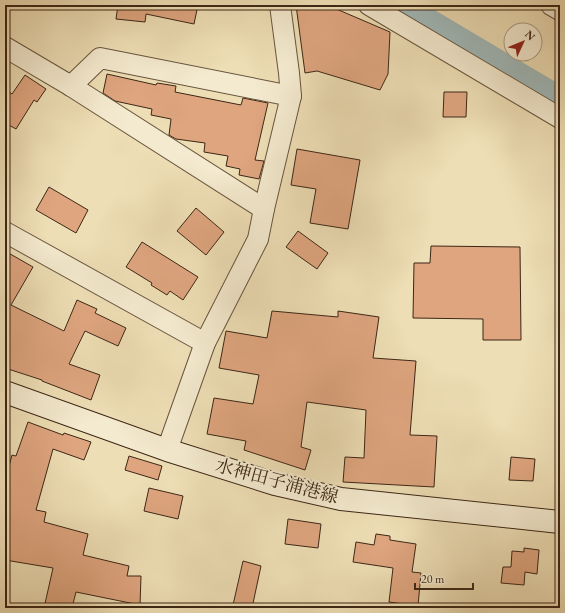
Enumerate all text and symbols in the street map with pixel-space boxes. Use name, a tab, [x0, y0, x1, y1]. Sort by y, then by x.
north arrow	[503, 22, 543, 62]
text: N	[522, 27, 538, 43]
street label: 水神田子浦港線	[213, 453, 341, 508]
scale bar	[415, 565, 473, 591]
text: 20 m	[421, 571, 445, 587]

